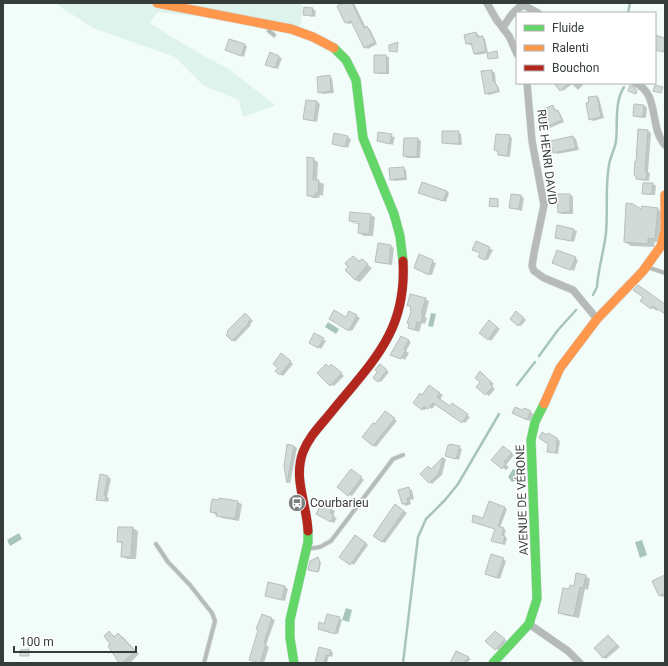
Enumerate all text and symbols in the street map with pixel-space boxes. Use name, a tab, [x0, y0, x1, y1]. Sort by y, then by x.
legend	[516, 12, 656, 84]
text: Fluide	[552, 21, 584, 35]
text: Ralenti	[552, 41, 589, 55]
text: Bouchon	[552, 61, 599, 75]
street label: RUE HENRI DAVID	[534, 108, 560, 206]
street label: AVENUE DE VÉRONE	[512, 444, 531, 556]
bus stop icon: Courbarieu	[287, 493, 307, 513]
place label: Courbarieu	[310, 496, 369, 510]
scale bar	[14, 628, 136, 654]
text: 100 m	[20, 635, 54, 649]

